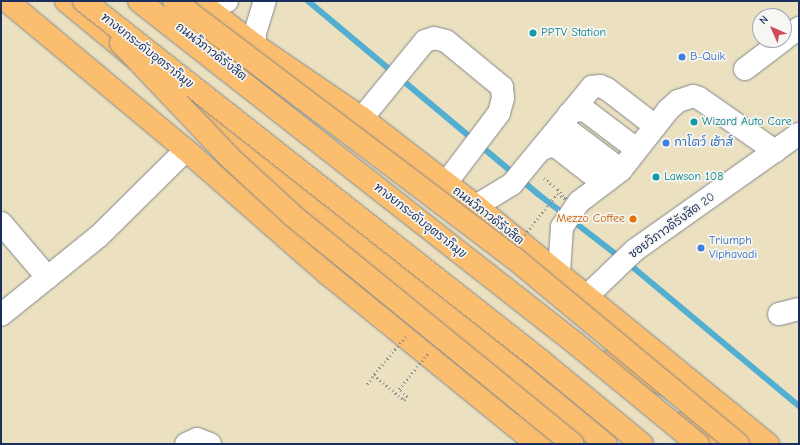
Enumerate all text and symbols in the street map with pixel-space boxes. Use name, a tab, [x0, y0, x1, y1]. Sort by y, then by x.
north arrow	[752, 8, 792, 48]
street label: ทางยกระดับอุตราภิมุข	[98, 10, 196, 92]
text: N	[757, 13, 771, 27]
street label: ถนนวิภาวดีรังสิต	[173, 20, 249, 84]
place label: PPTV Station	[541, 26, 606, 40]
marker: PPTV Station	[528, 28, 538, 38]
place label: B-Quik	[690, 50, 725, 64]
marker: B-Quik	[677, 52, 687, 62]
place label: Wizard Auto Care	[702, 115, 792, 129]
marker: Wizard Auto Care	[689, 117, 699, 127]
place label: กาโตว์ เฮ้าส์	[674, 136, 732, 150]
marker: กาโตว์ เฮ้าส์	[661, 138, 671, 148]
place label: Lawson 108	[664, 170, 723, 184]
marker: Lawson 108	[651, 172, 661, 182]
street label: ทางยกระดับอุตราภิมุข	[371, 180, 469, 262]
street label: ถนนวิภาวดีรังสิต	[450, 184, 526, 248]
street label: ซอยวิภาวดีรังสิต 20	[626, 190, 718, 262]
place label: Mezzo Coffee	[556, 212, 625, 226]
marker: Mezzo Coffee	[628, 214, 638, 224]
place label: Triumph Viphavadi	[709, 234, 757, 262]
marker: Triumph Viphavadi	[696, 243, 706, 253]

